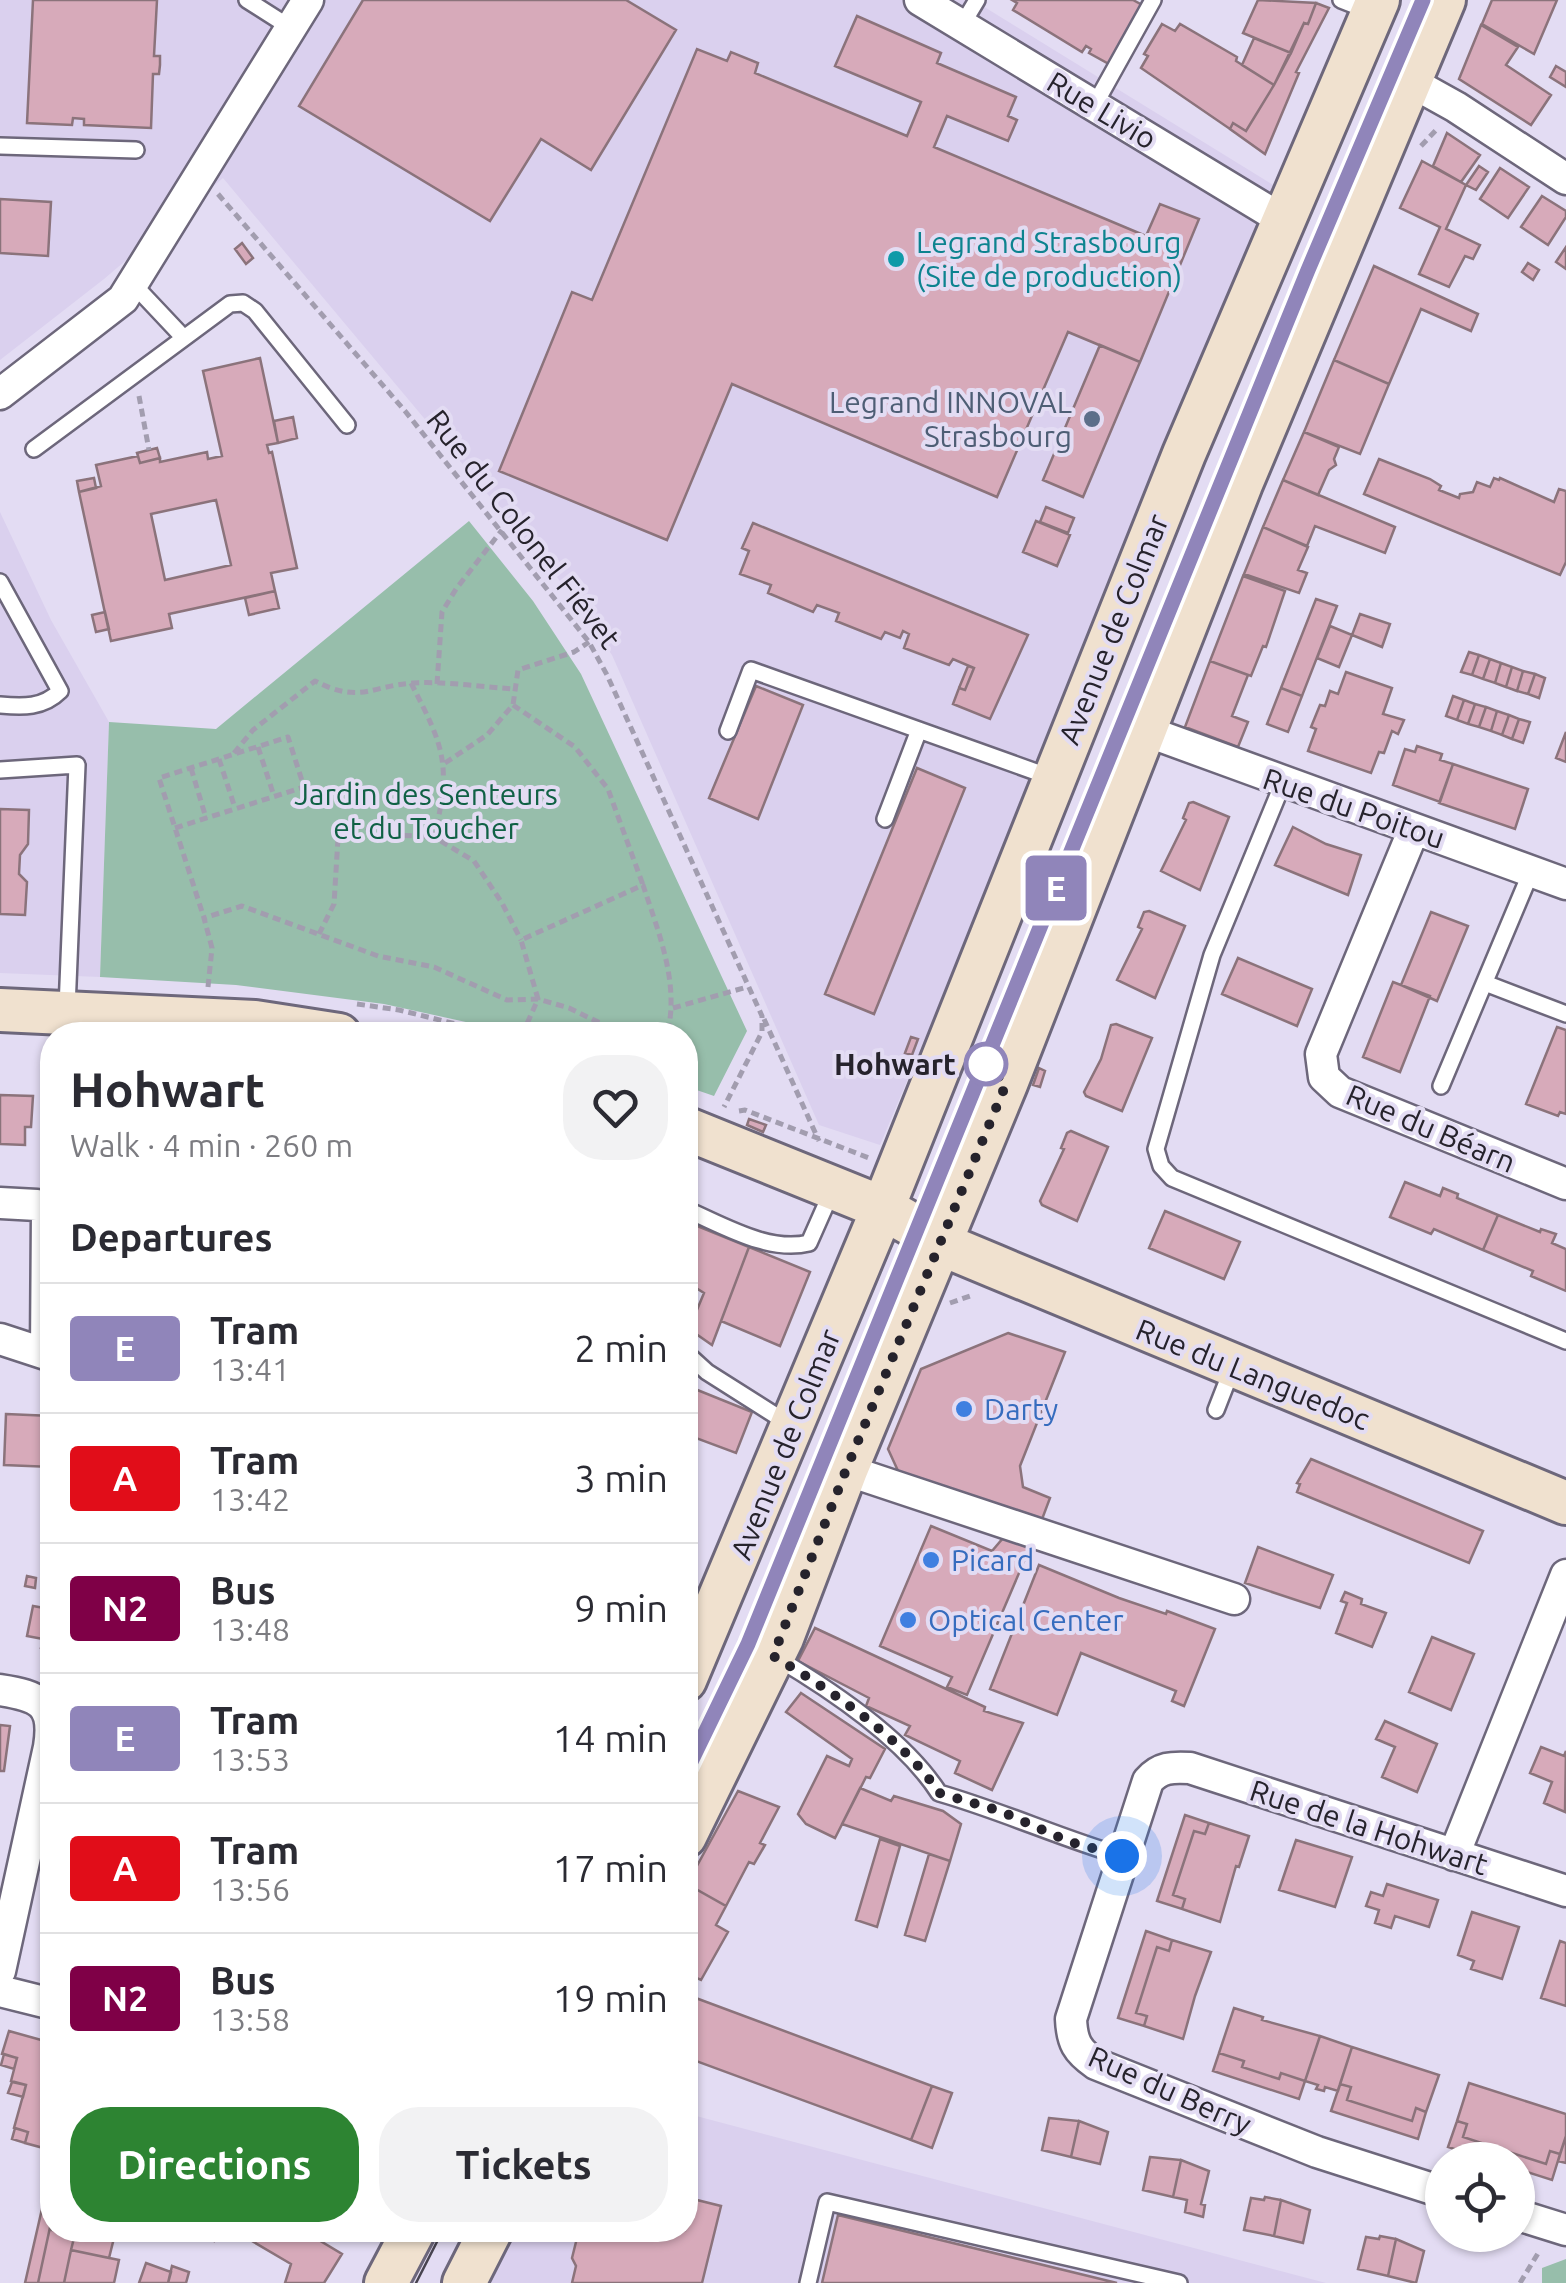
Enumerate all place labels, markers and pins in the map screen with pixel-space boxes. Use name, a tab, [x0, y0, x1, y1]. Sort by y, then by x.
place label: Legrand Strasbourg (Site de production)	[916, 225, 1182, 293]
marker: Legrand Strasbourg (Site de production)	[885, 248, 907, 270]
place label: Legrand INNOVAL Strasbourg	[829, 385, 1072, 453]
marker: Legrand INNOVAL Strasbourg	[1081, 408, 1103, 430]
marker: Hohwart	[965, 1043, 1007, 1085]
place label: Hohwart	[834, 1047, 956, 1081]
place label: Darty	[984, 1392, 1058, 1426]
marker: Darty	[953, 1398, 975, 1420]
place label: Picard	[951, 1543, 1034, 1577]
marker: Picard	[920, 1549, 942, 1571]
place label: Optical Center	[928, 1603, 1124, 1637]
marker: Optical Center	[897, 1609, 919, 1631]

